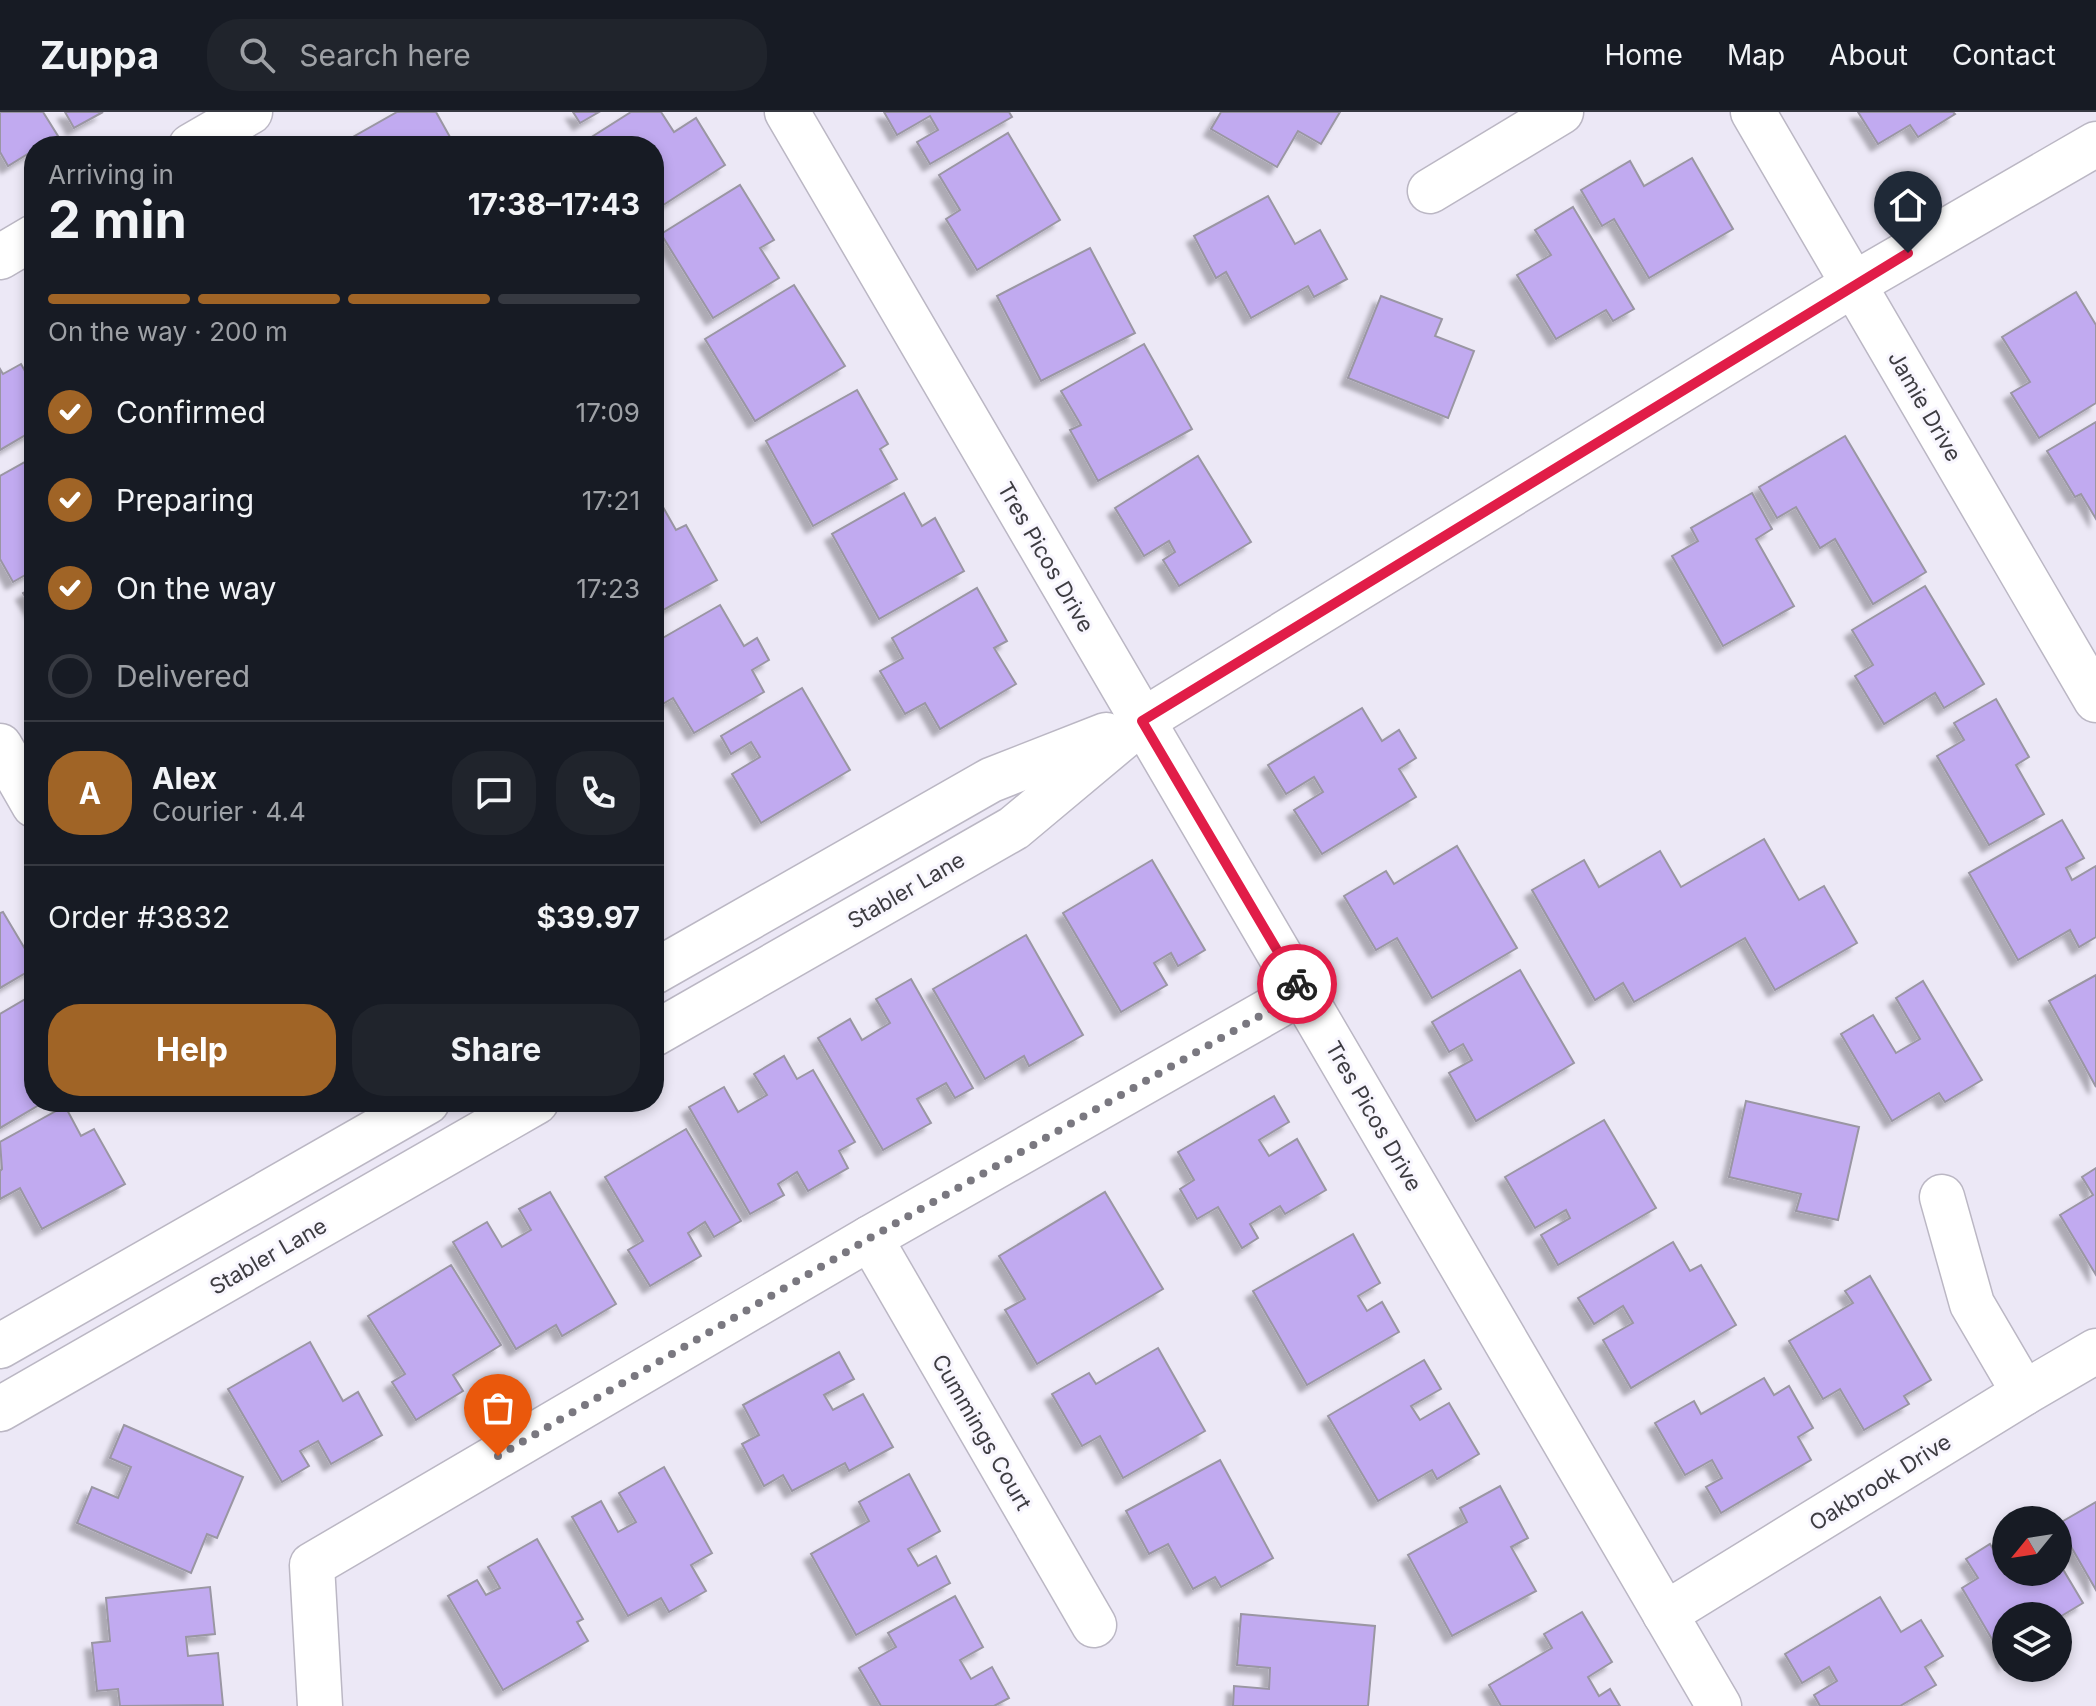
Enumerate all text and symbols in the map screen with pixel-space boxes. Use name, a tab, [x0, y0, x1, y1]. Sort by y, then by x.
search box	[207, 19, 767, 91]
text: Zuppa	[40, 32, 159, 78]
icon: search	[235, 33, 279, 77]
text: Search here	[299, 37, 471, 73]
text: Home	[1604, 38, 1683, 72]
text: Map	[1727, 38, 1785, 72]
text: About	[1829, 38, 1908, 72]
text: Contact	[1952, 38, 2056, 72]
text: Arriving in	[48, 159, 174, 190]
pin	[1874, 171, 1942, 253]
icon: home	[1886, 183, 1930, 227]
text: 17:38–17:43	[468, 186, 640, 222]
text: 2 min	[48, 188, 187, 251]
text: On the way · 200 m	[48, 316, 288, 347]
street label: Jamie Drive	[1883, 346, 1967, 466]
icon: check	[48, 390, 92, 434]
text: Confirmed	[116, 394, 266, 430]
text: 17:09	[576, 397, 640, 428]
street label: Tres Picos Drive	[992, 477, 1100, 637]
icon: check	[48, 478, 92, 522]
text: Preparing	[116, 482, 254, 518]
text: 17:21	[582, 485, 640, 516]
icon: check	[48, 566, 92, 610]
text: On the way	[116, 570, 276, 606]
text: 17:23	[576, 573, 640, 604]
text: Delivered	[116, 658, 250, 694]
button: chat	[452, 751, 536, 835]
button: phone	[556, 751, 640, 835]
text: Alex	[152, 760, 217, 796]
text: A	[79, 775, 101, 811]
text: Courier · 4.4	[152, 796, 306, 827]
street label: Stabler Lane	[843, 846, 969, 934]
text: Order #3832	[48, 899, 230, 935]
text: $39.97	[536, 899, 640, 935]
courier	[1257, 944, 1337, 1024]
icon: bike	[1275, 962, 1319, 1006]
button: Help	[48, 1004, 336, 1096]
button: Share	[352, 1004, 640, 1096]
street label: Tres Picos Drive	[1320, 1036, 1428, 1196]
street label: Stabler Lane	[205, 1212, 331, 1300]
street label: Cummings Court	[927, 1350, 1037, 1514]
pin	[464, 1374, 532, 1456]
icon: bag	[476, 1386, 520, 1430]
street label: Oakbrook Drive	[1804, 1428, 1956, 1536]
north arrow	[1992, 1506, 2072, 1586]
map controls	[1992, 1506, 2072, 1682]
button: layers	[1992, 1602, 2072, 1682]

